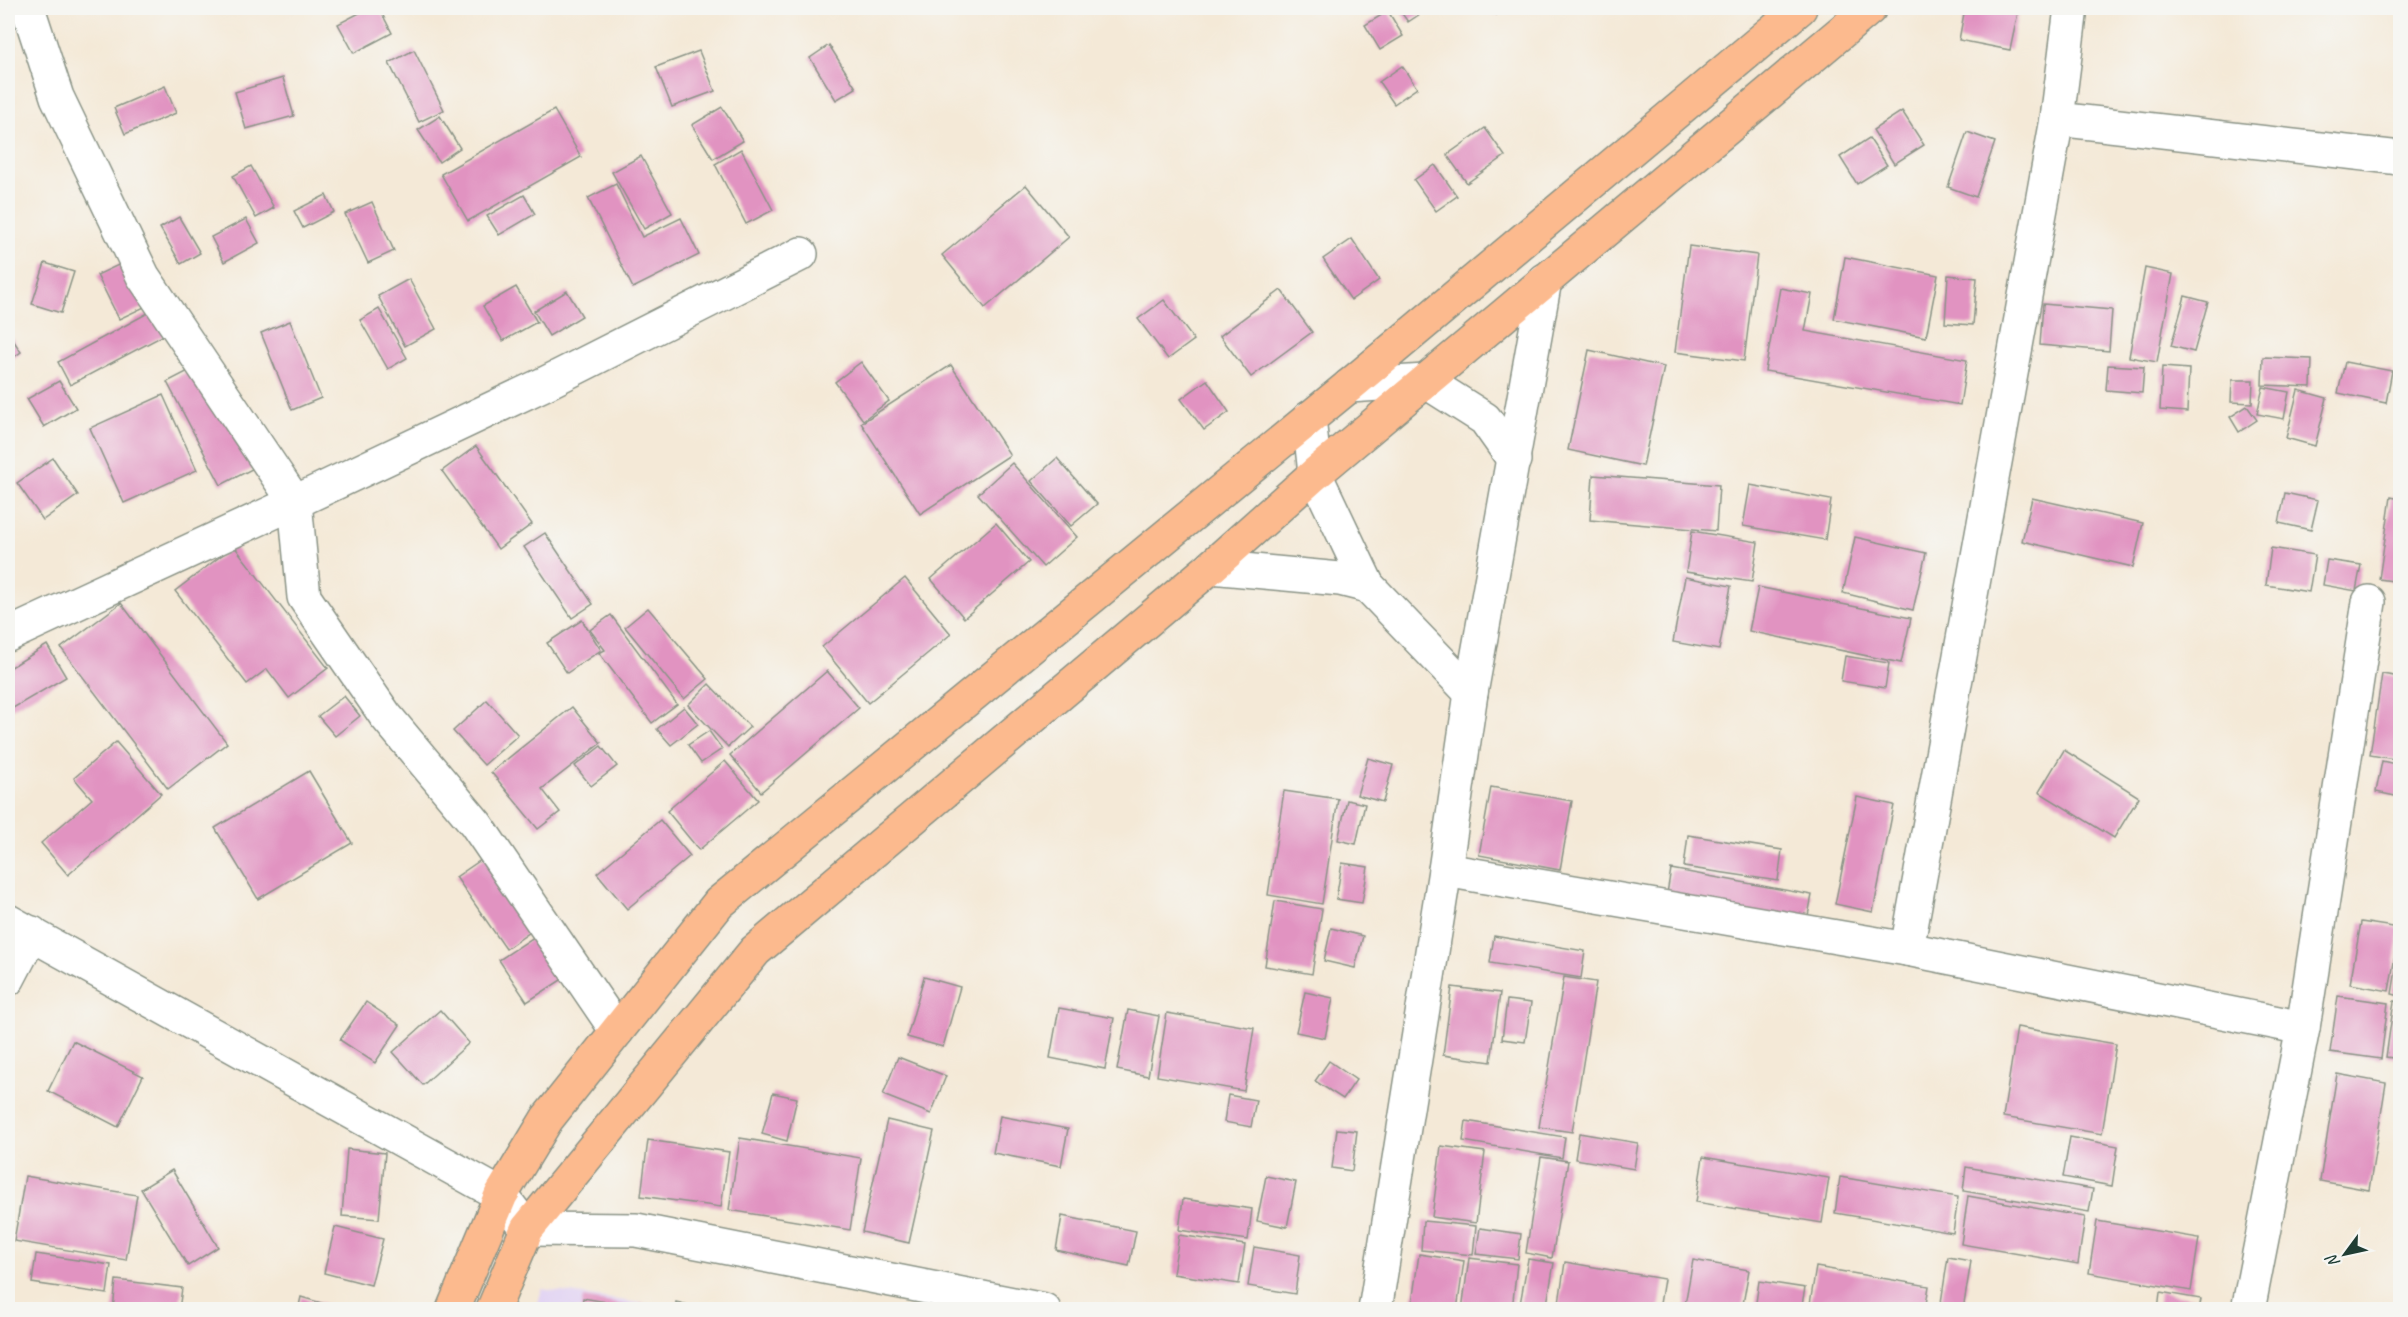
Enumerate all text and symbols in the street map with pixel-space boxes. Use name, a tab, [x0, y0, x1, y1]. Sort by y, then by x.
north arrow	[2315, 1224, 2375, 1284]
text: N	[2320, 1249, 2344, 1271]

